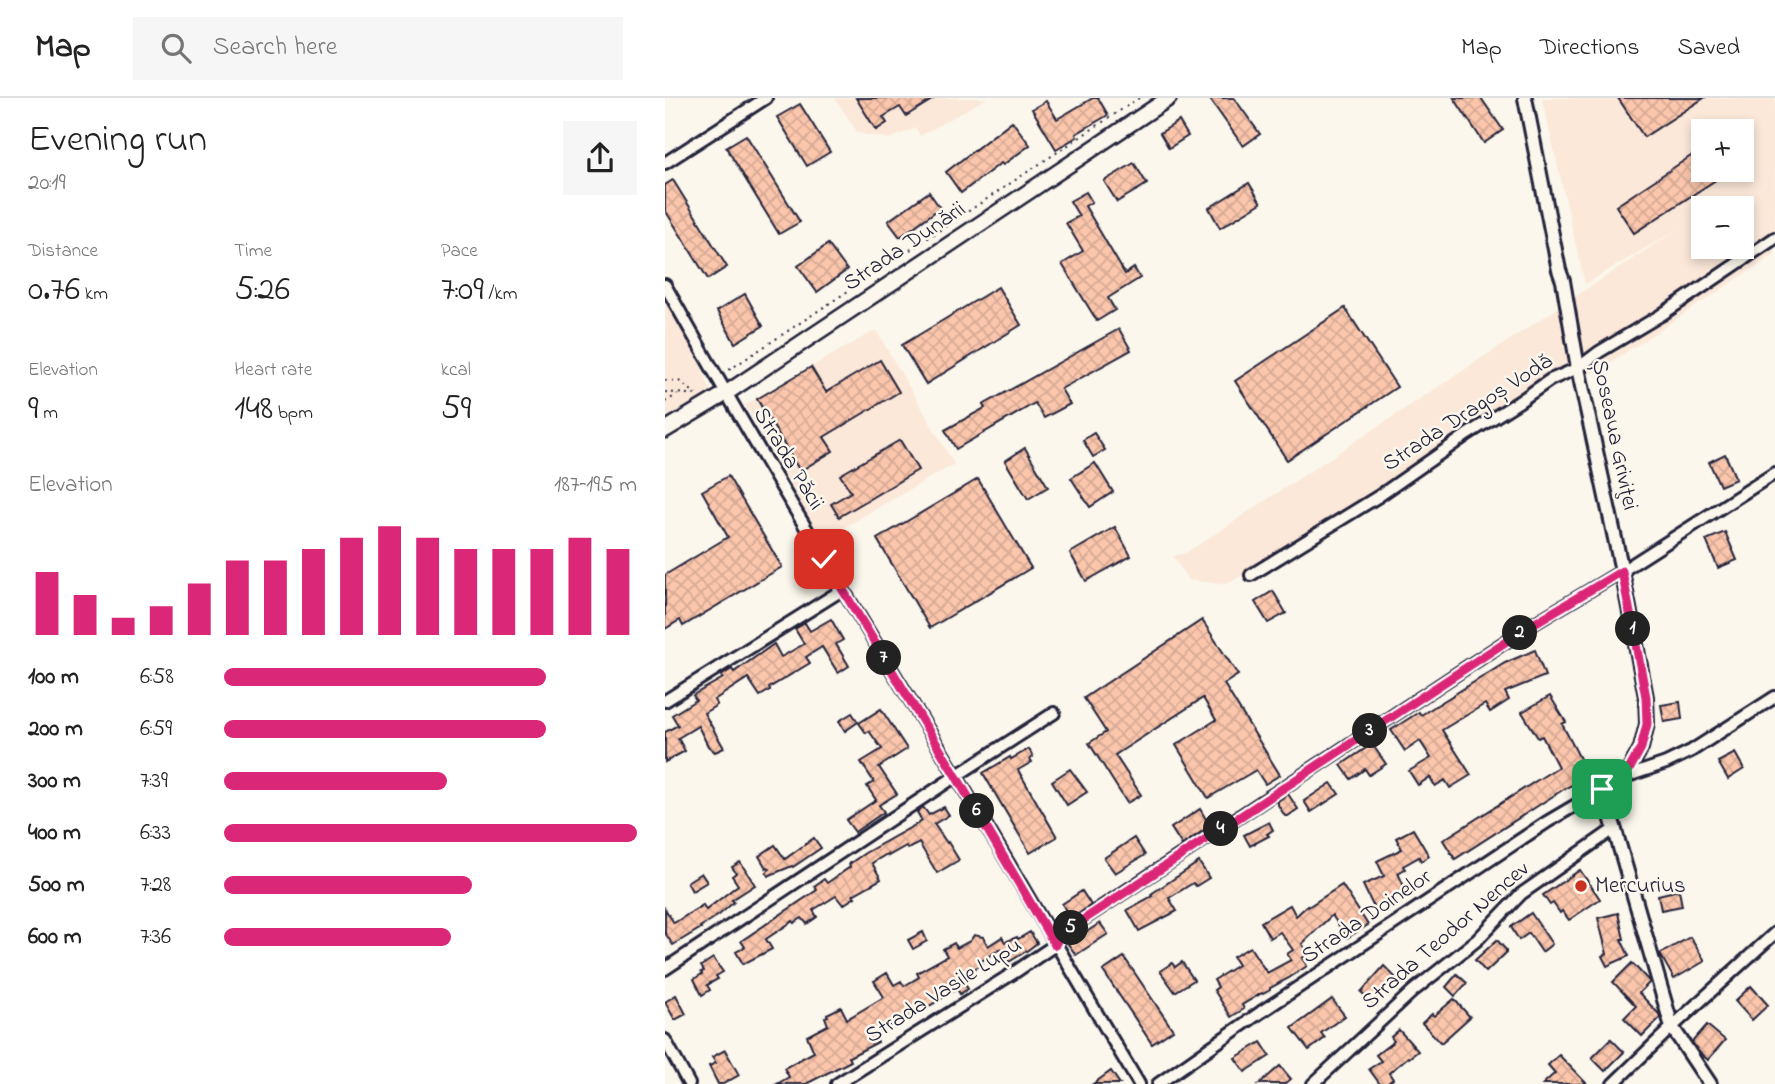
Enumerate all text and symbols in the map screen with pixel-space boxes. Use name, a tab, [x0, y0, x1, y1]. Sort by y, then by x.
search box	[133, 17, 623, 80]
text: Map	[35, 24, 91, 72]
icon: search	[157, 29, 195, 67]
text: Search here	[213, 29, 337, 67]
text: Map	[1461, 31, 1502, 66]
text: Directions	[1540, 31, 1639, 66]
text: Saved	[1677, 31, 1740, 66]
text: Evening run	[28, 113, 207, 169]
map controls	[1691, 119, 1754, 259]
button: +	[1691, 119, 1754, 182]
button: share	[563, 121, 637, 195]
text: 20:19	[28, 167, 66, 200]
street label: Strada Dunării	[837, 194, 973, 300]
button: −	[1691, 196, 1754, 259]
text: Distance	[28, 238, 98, 265]
text: Time	[234, 238, 272, 265]
text: Pace	[441, 238, 478, 265]
text: 0.76	[28, 265, 80, 316]
text: 5:26	[234, 265, 290, 316]
text: 7:09	[441, 265, 484, 316]
text: km	[80, 281, 108, 308]
text: /km	[484, 281, 517, 308]
street label: Strada Dragoș Vodă	[1377, 345, 1560, 481]
text: Elevation	[28, 357, 98, 384]
text: Heart rate	[234, 357, 312, 384]
text: kcal	[441, 357, 471, 384]
street label: Șoseaua Griviţei	[1582, 357, 1646, 513]
text: 9	[28, 384, 39, 435]
text: 148	[234, 384, 273, 435]
text: 59	[441, 384, 471, 435]
text: m	[39, 400, 58, 427]
text: bpm	[273, 400, 313, 427]
street label: Strada Păcii	[744, 401, 832, 517]
text: Elevation	[28, 469, 113, 502]
text: 187–195 m	[554, 469, 637, 502]
pin	[794, 529, 854, 589]
icon: check	[805, 540, 843, 578]
pin: 1	[1615, 612, 1651, 646]
text: 1	[1629, 615, 1636, 642]
pin: 2	[1503, 616, 1537, 650]
text: 2	[1515, 619, 1524, 646]
pin: 7	[867, 640, 901, 676]
text: 7	[880, 644, 887, 671]
text: 100 m	[28, 661, 79, 694]
text: 6:58	[140, 661, 174, 694]
text: 200 m	[28, 713, 83, 746]
text: 6:59	[140, 713, 172, 746]
pin: 3	[1353, 714, 1387, 748]
text: 3	[1366, 717, 1373, 744]
pin	[1572, 759, 1632, 819]
text: 300 m	[28, 765, 81, 798]
text: 7:39	[140, 765, 168, 798]
icon: arrive	[1583, 770, 1621, 808]
pin: 6	[959, 794, 995, 828]
text: 6	[972, 797, 981, 824]
pin: 4	[1203, 812, 1239, 846]
text: 4	[1217, 815, 1224, 842]
text: 400 m	[28, 817, 81, 850]
text: 6:33	[140, 817, 171, 850]
street label: Strada Teodor Nencev	[1355, 854, 1537, 1018]
street label: Strada Doinelor	[1295, 861, 1439, 973]
text: 500 m	[28, 869, 85, 902]
text: 7:28	[140, 869, 172, 902]
place label: Mercurius	[1595, 870, 1686, 903]
marker: Mercurius	[1573, 878, 1589, 894]
pin: 5	[1053, 910, 1089, 946]
text: 5	[1065, 914, 1076, 941]
text: 600 m	[28, 921, 82, 954]
text: 7:36	[140, 921, 171, 954]
street label: Strada Vasile Lupu	[859, 929, 1029, 1053]

